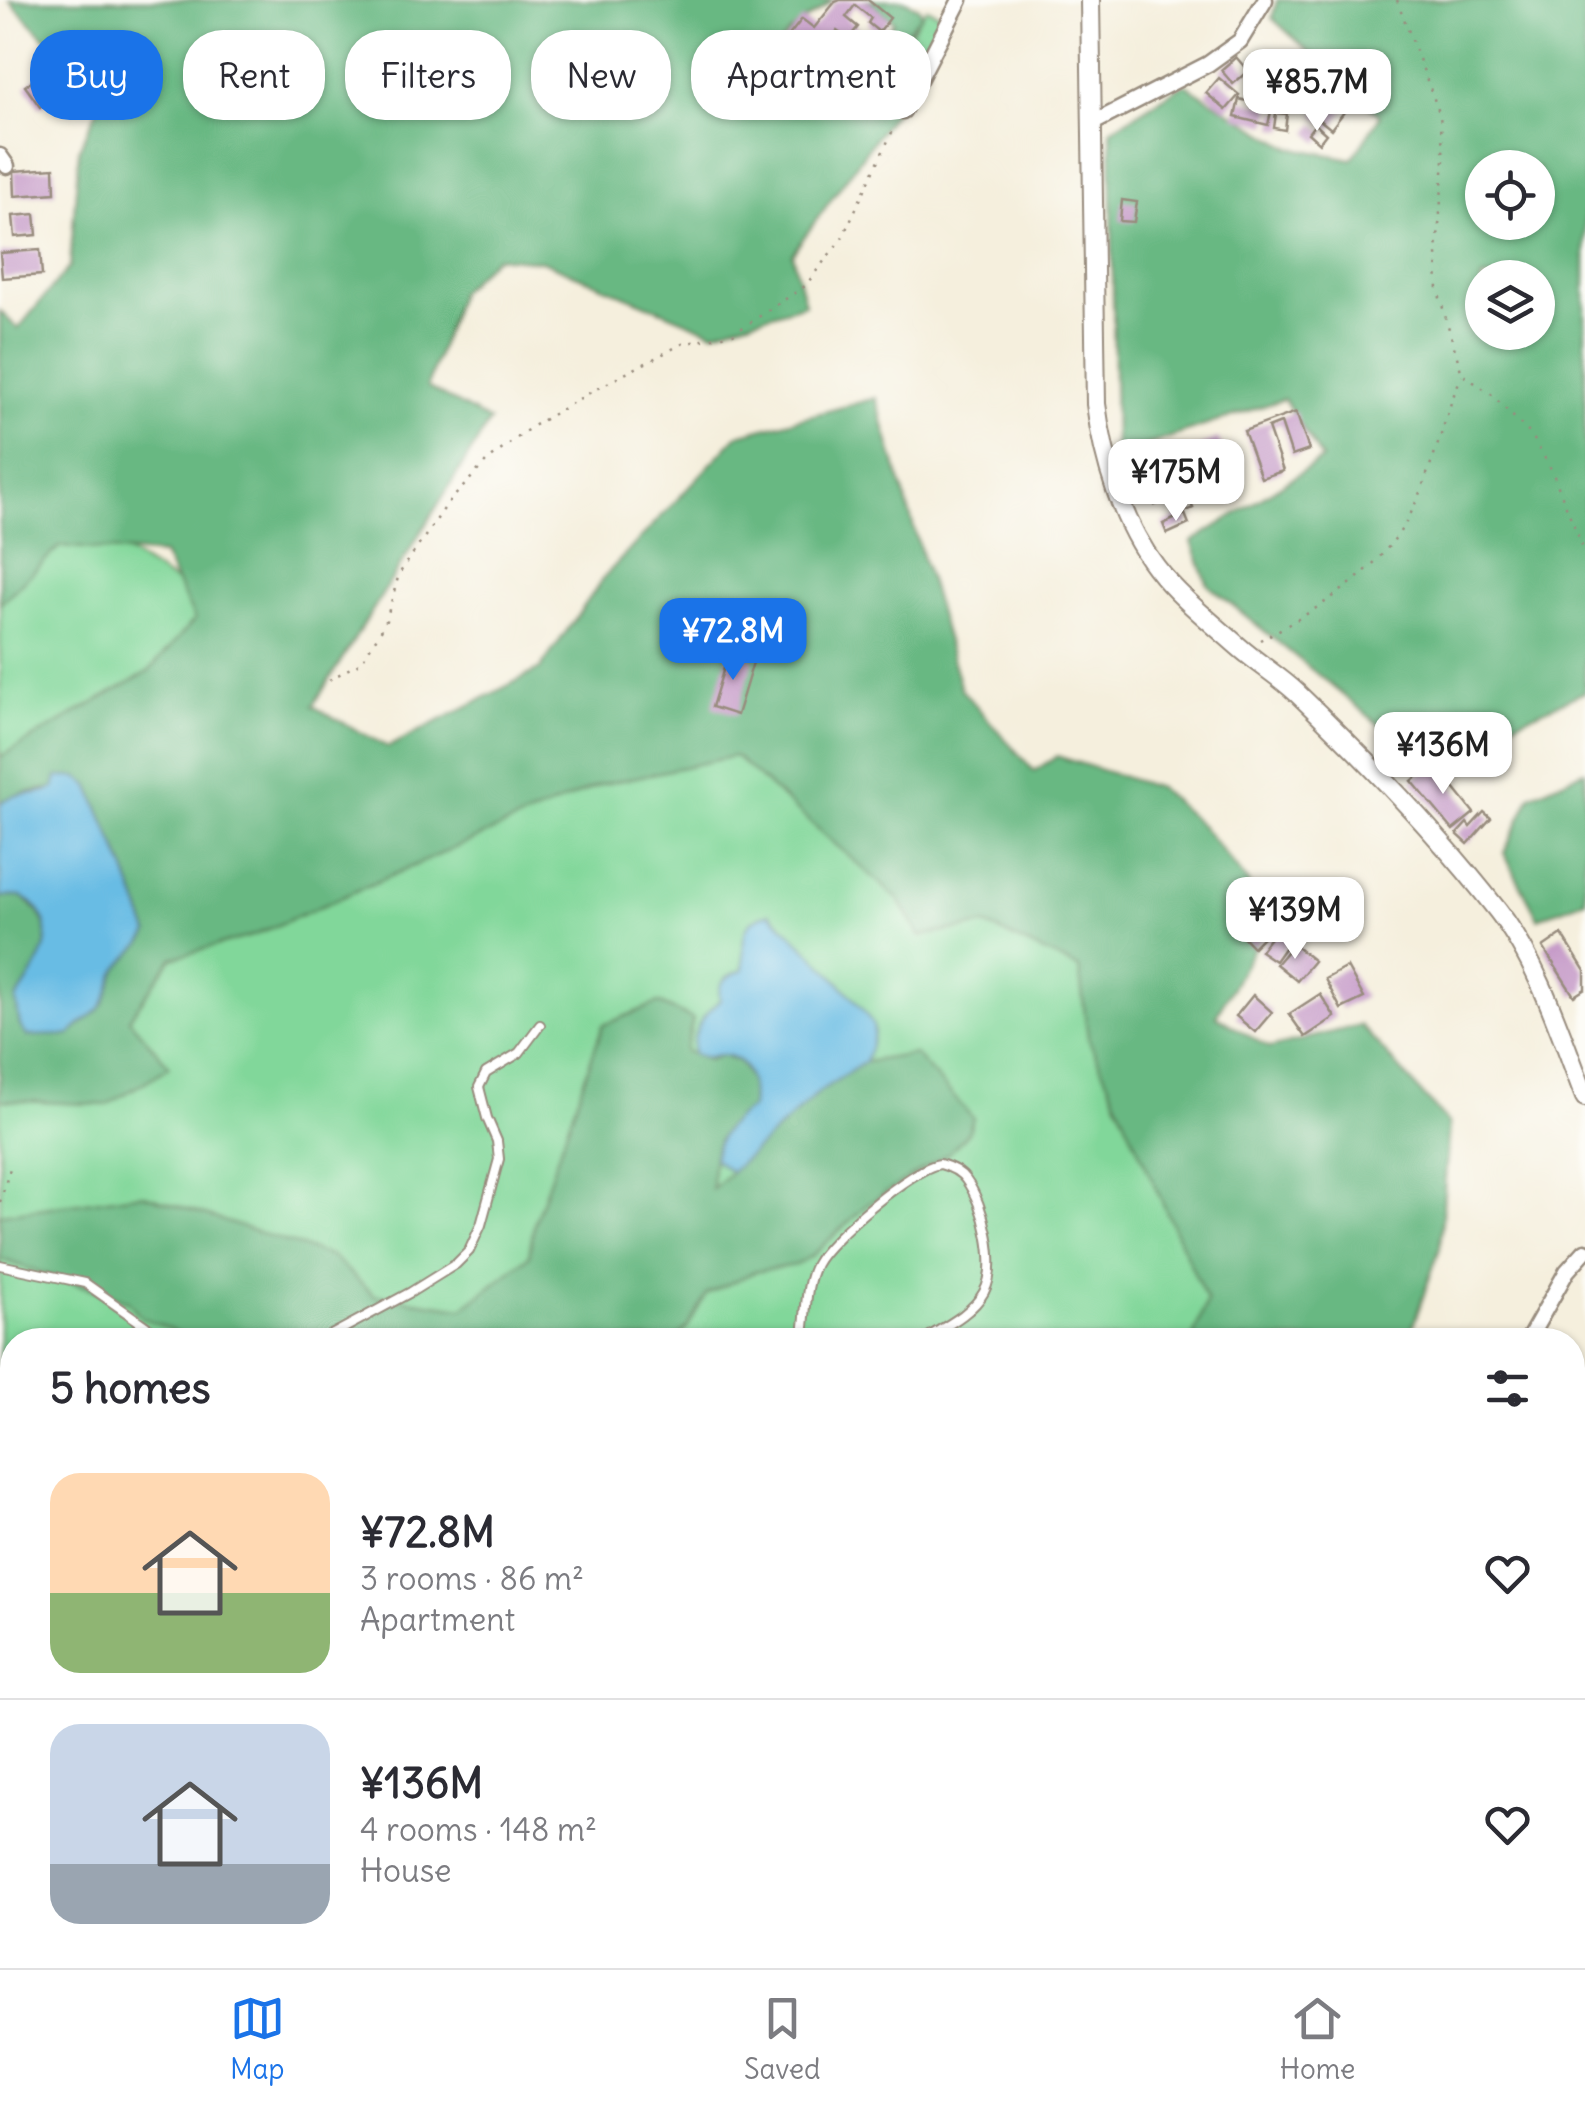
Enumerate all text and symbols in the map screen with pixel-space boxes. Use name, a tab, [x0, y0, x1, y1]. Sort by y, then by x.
chip: Buy	[30, 30, 163, 120]
chip: Rent	[183, 30, 325, 120]
chip: Filters	[345, 30, 511, 120]
chip: New	[531, 30, 671, 120]
chip: Apartment	[691, 30, 931, 120]
pin: ¥85.7M	[1236, 49, 1398, 134]
text: ¥85.7M	[1265, 61, 1369, 102]
map controls	[1465, 150, 1555, 350]
button: locate	[1465, 150, 1555, 240]
button: layers	[1465, 260, 1555, 350]
pin: ¥175M	[1106, 439, 1246, 524]
text: ¥175M	[1130, 451, 1222, 492]
pin: ¥72.8M	[652, 598, 814, 683]
text: ¥72.8M	[682, 610, 784, 651]
pin: ¥136M	[1373, 712, 1513, 797]
text: ¥136M	[1396, 724, 1490, 765]
pin: ¥139M	[1225, 877, 1365, 962]
text: ¥139M	[1248, 889, 1342, 930]
icon: filters	[1480, 1361, 1535, 1416]
text: 5 homes	[50, 1362, 211, 1414]
text: ¥72.8M	[360, 1506, 495, 1558]
icon: home	[130, 1513, 250, 1633]
icon: heart	[1480, 1546, 1535, 1601]
text: 3 rooms · 86 m²	[360, 1558, 584, 1599]
text: Apartment	[360, 1599, 515, 1640]
text: ¥136M	[360, 1757, 483, 1809]
icon: home	[130, 1764, 250, 1884]
icon: heart	[1480, 1797, 1535, 1852]
text: 4 rooms · 148 m²	[360, 1809, 597, 1850]
text: House	[360, 1850, 451, 1891]
tab: Map	[230, 1991, 285, 2087]
tab: Saved	[744, 1991, 821, 2087]
tab: Home	[1280, 1991, 1355, 2087]

